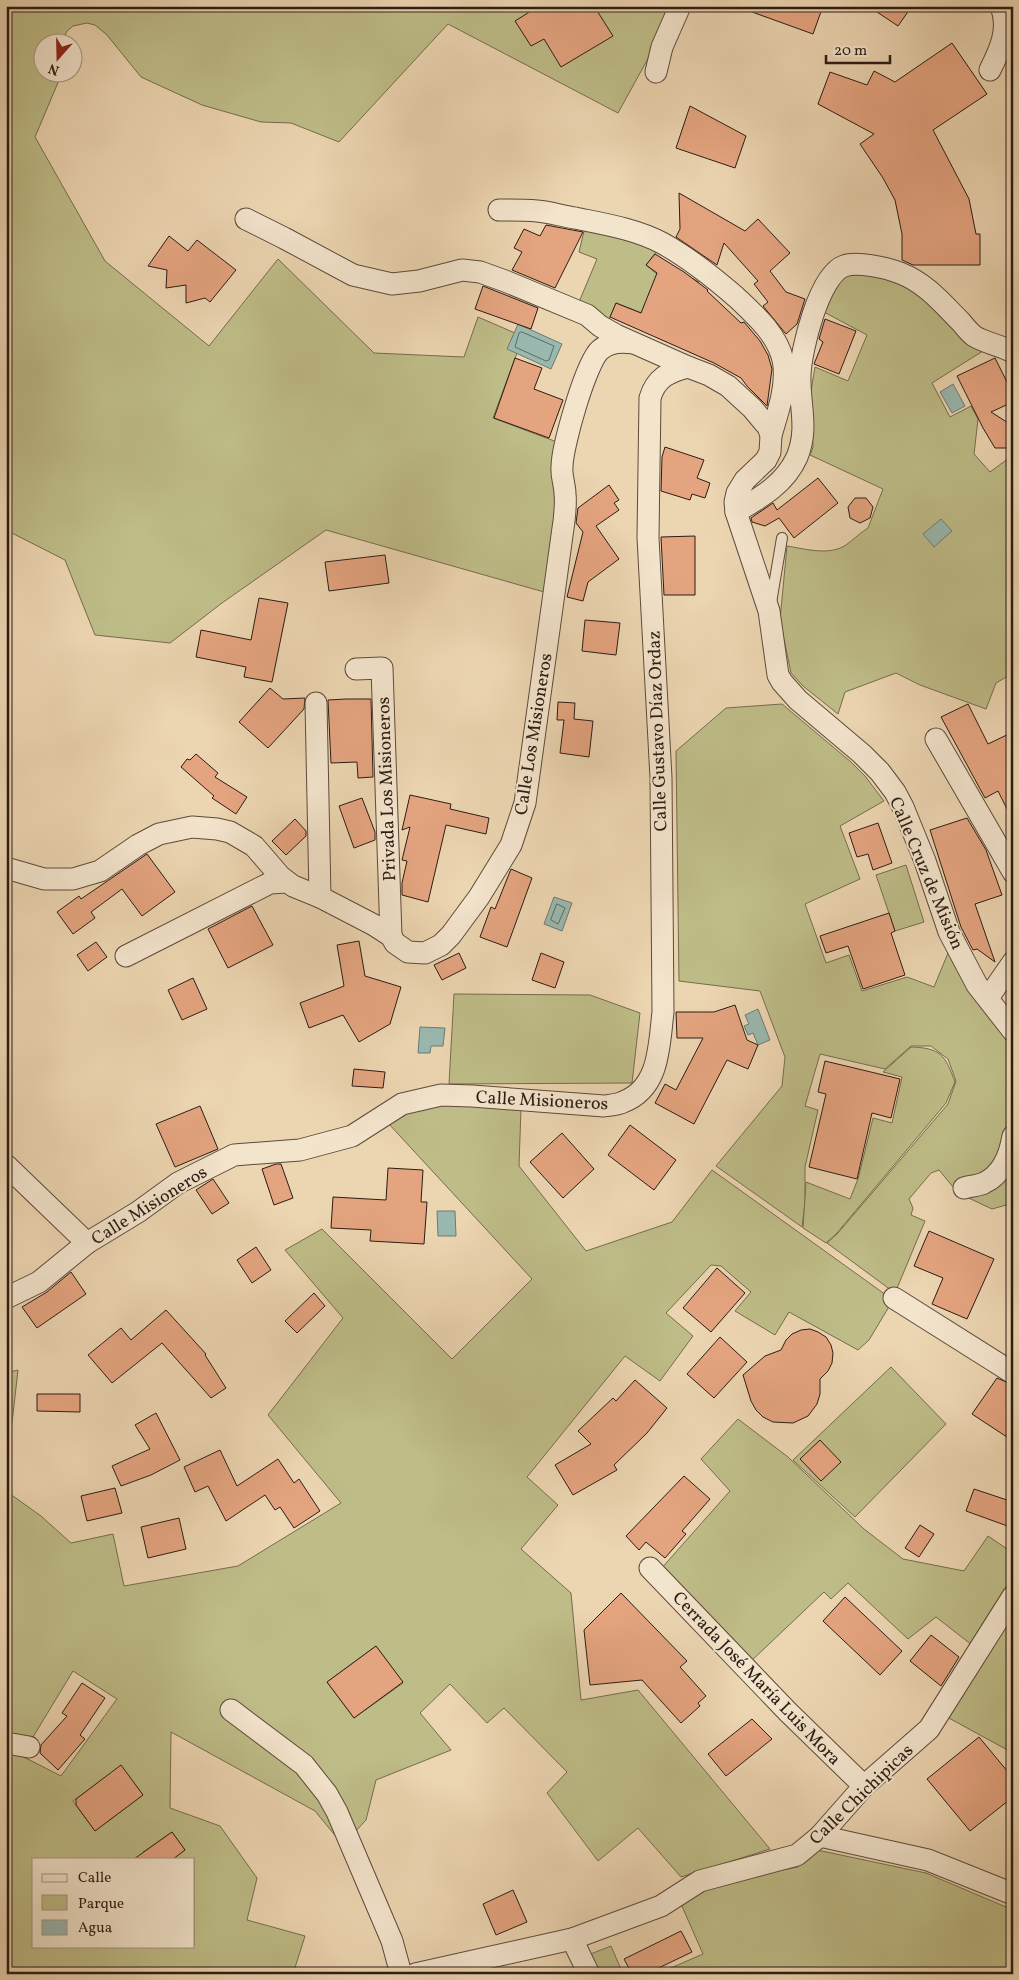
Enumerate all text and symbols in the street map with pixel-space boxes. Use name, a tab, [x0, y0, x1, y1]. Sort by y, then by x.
north arrow	[32, 32, 82, 82]
scale bar	[826, 32, 890, 64]
text: 20 m	[834, 41, 867, 62]
text: N	[46, 58, 62, 79]
street label: Calle Gustavo Díaz Ordaz	[643, 630, 674, 832]
street label: Calle Los Misioneros	[509, 652, 560, 817]
street label: Privada Los Misioneros	[372, 696, 403, 882]
street label: Calle Cruz de Misión	[882, 793, 969, 954]
street label: Calle Misioneros	[475, 1086, 609, 1117]
street label: Calle Misioneros	[87, 1161, 213, 1252]
street label: Cerrada José María Luis Mora	[666, 1587, 846, 1772]
street label: Calle Chichipicas	[805, 1739, 920, 1851]
legend	[32, 1858, 195, 1948]
text: Calle	[78, 1868, 111, 1889]
text: Parque	[78, 1894, 124, 1915]
text: Agua	[78, 1918, 112, 1939]

